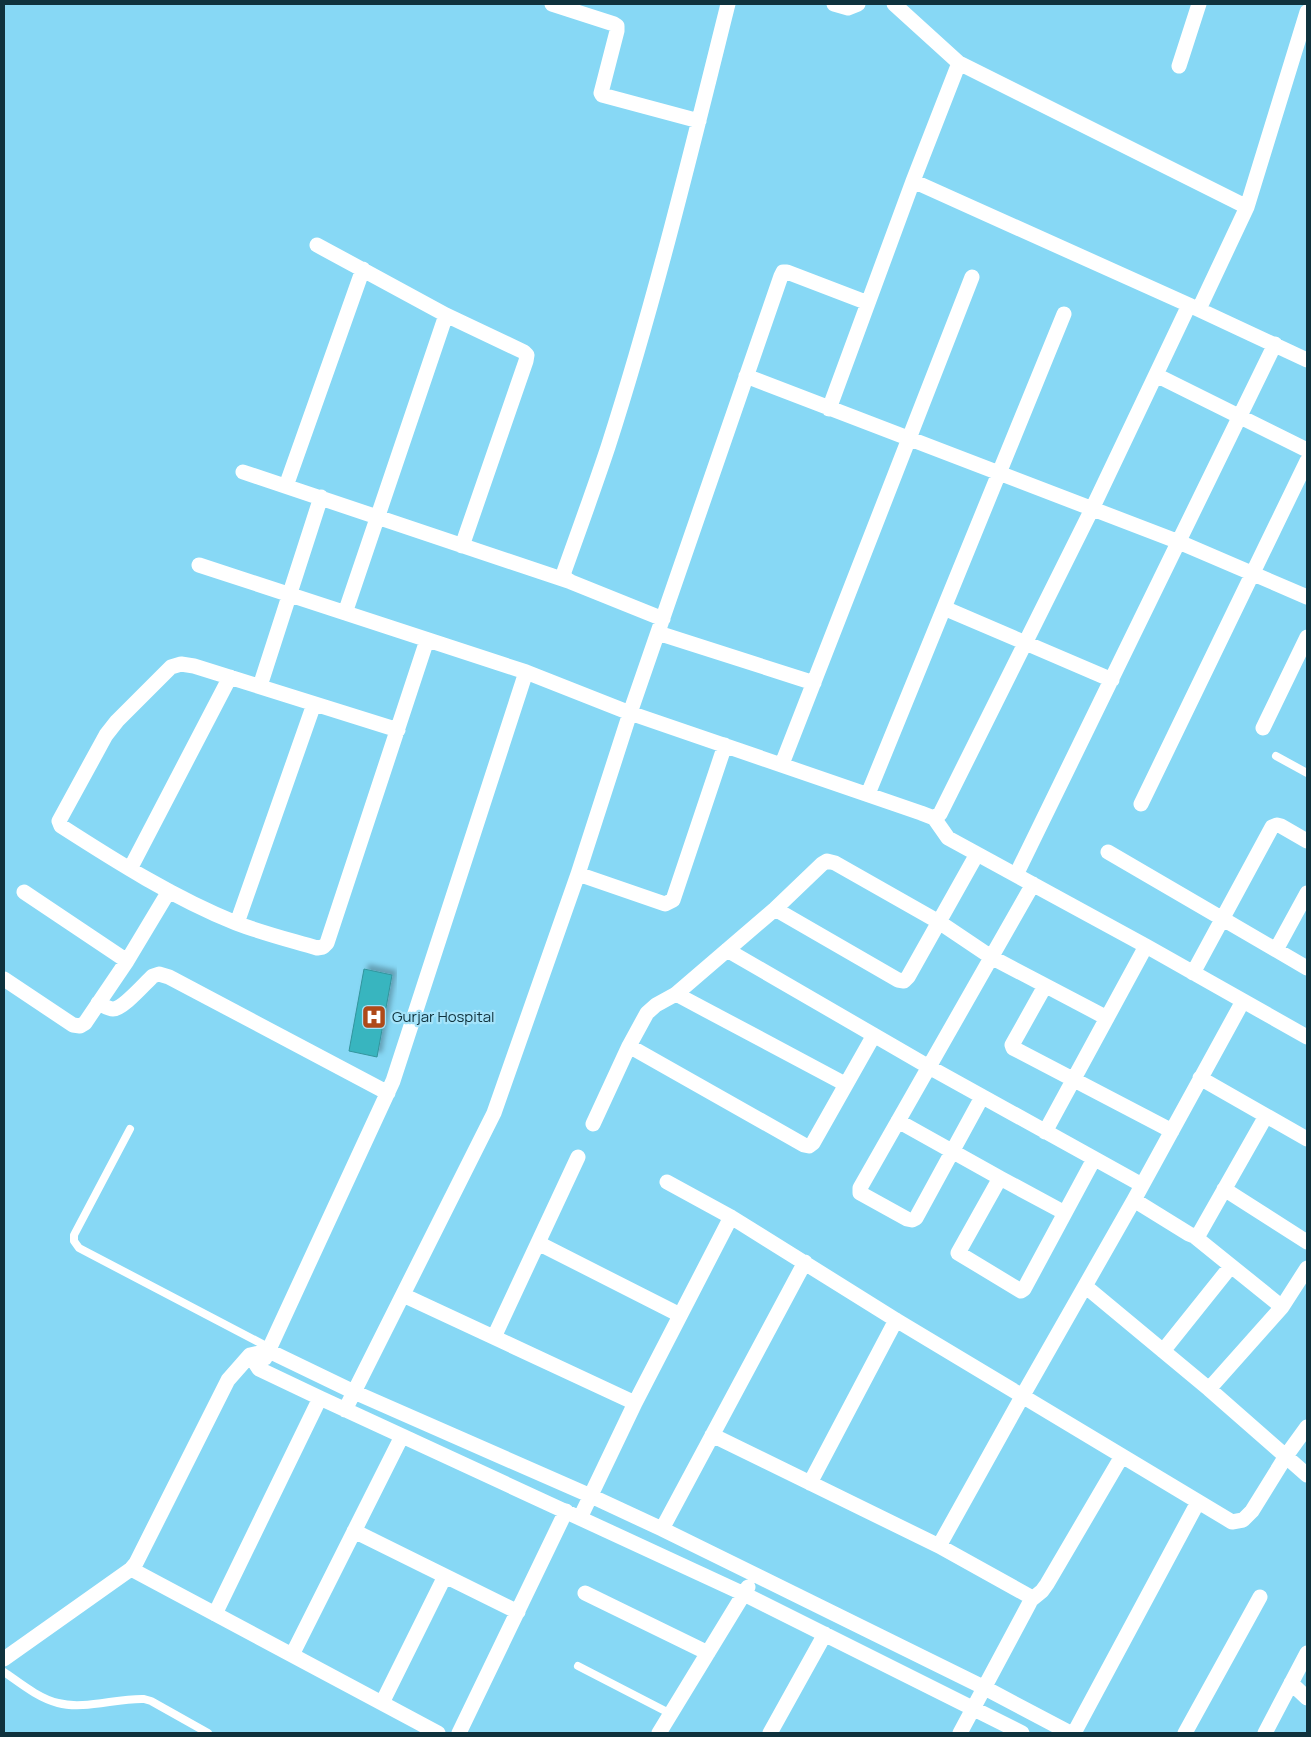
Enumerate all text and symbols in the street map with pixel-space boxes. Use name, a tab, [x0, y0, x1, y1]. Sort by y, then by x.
hospital icon: Gurjar Hospital	[361, 1004, 387, 1030]
place label: Gurjar Hospital	[392, 1006, 495, 1027]

